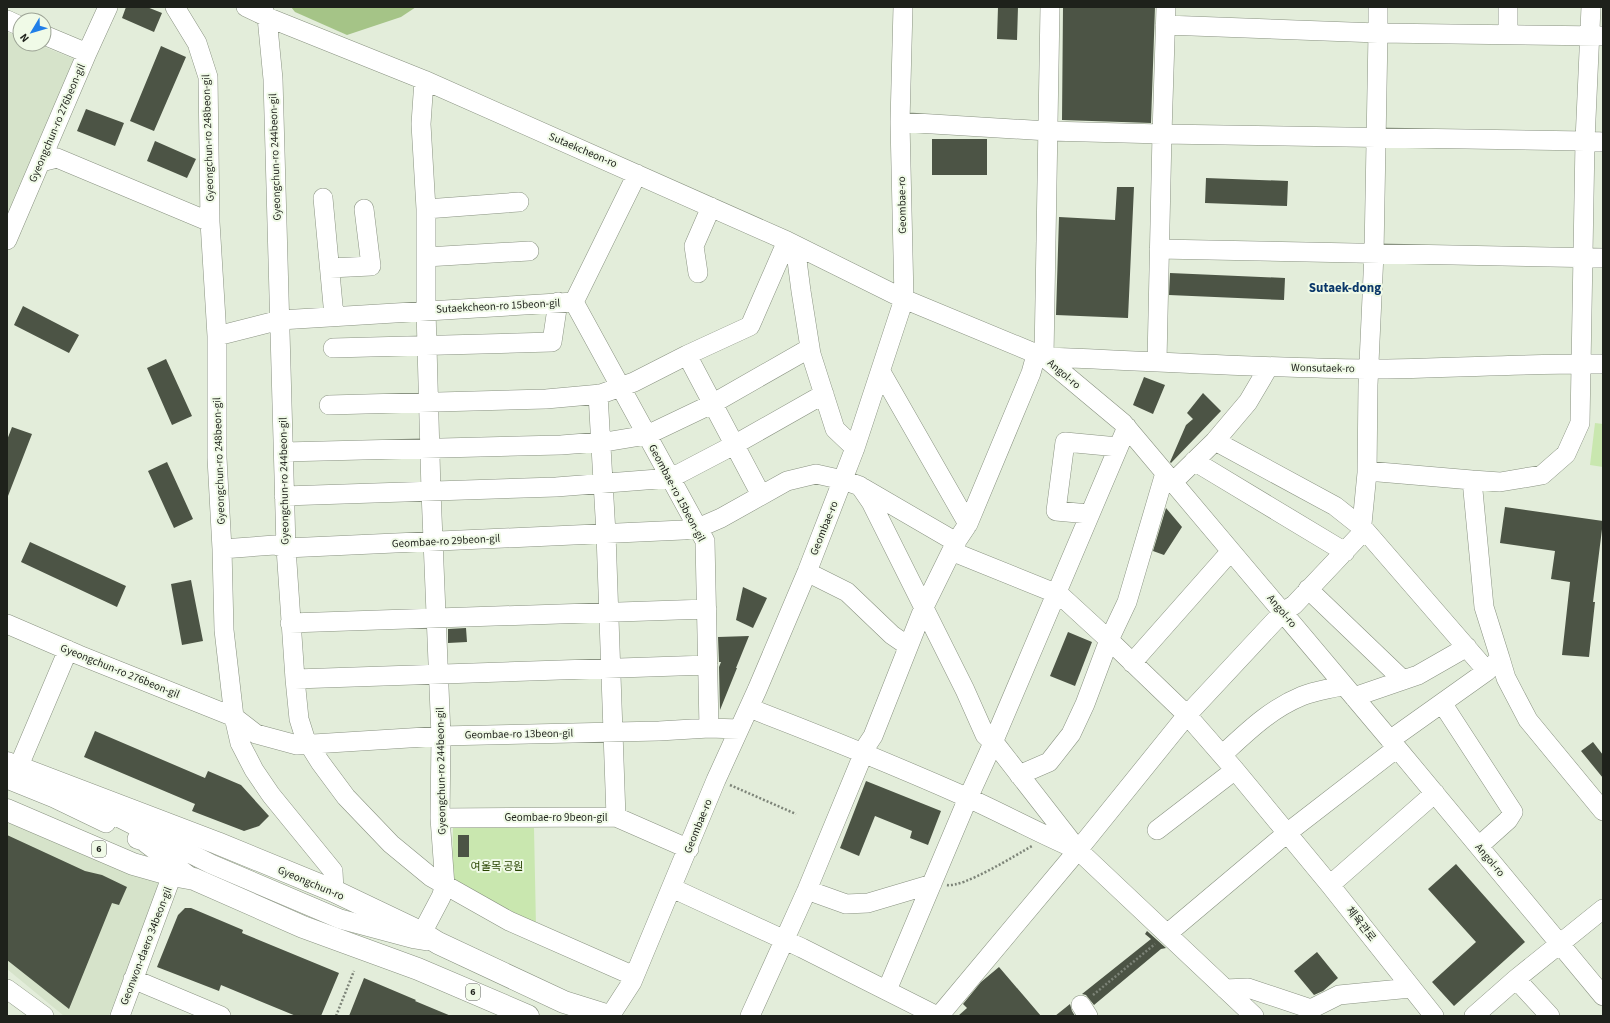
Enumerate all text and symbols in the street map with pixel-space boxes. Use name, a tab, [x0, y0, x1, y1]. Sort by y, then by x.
north arrow	[12, 12, 52, 52]
text: N	[16, 30, 33, 45]
street label: Gyeongchun-ro 276beon-gil	[25, 61, 89, 185]
street label: Gyeongchun-ro 248beon-gil	[198, 74, 218, 202]
street label: Gyeongchun-ro 244beon-gil	[265, 93, 285, 221]
street label: Sutaekcheon-ro	[546, 129, 620, 171]
street label: Geombae-ro	[894, 176, 910, 234]
district label: Sutaek-dong	[1309, 279, 1381, 297]
street label: Sutaekcheon-ro 15beon-gil	[436, 295, 561, 317]
street label: Angol-ro	[1044, 356, 1084, 392]
street label: Wonsutaek-ro	[1291, 360, 1355, 376]
street label: Gyeongchun-ro 248beon-gil	[209, 397, 229, 525]
street label: Gyeongchun-ro 244beon-gil	[275, 417, 293, 545]
street label: Geombae-ro 15beon-gil	[645, 442, 709, 545]
street label: Geombae-ro	[806, 499, 842, 557]
street label: Geombae-ro 29beon-gil	[391, 531, 501, 551]
street label: Angol-ro	[1264, 591, 1300, 631]
street label: Gyeongchun-ro 276beon-gil	[58, 640, 182, 702]
street label: Gyeongchun-ro 244beon-gil	[432, 707, 450, 835]
street label: Geombae-ro 13beon-gil	[465, 726, 574, 742]
street label: Geombae-ro	[680, 797, 716, 855]
street label: Geombae-ro 9beon-gil	[504, 810, 608, 825]
street label: Angol-ro	[1472, 840, 1508, 880]
road number: 6	[92, 841, 106, 857]
park label: 여울목 공원	[471, 859, 523, 874]
street label: Gyeongchun-ro	[275, 862, 347, 904]
street label: Geonwon-daero 34beon-gil	[117, 885, 176, 1007]
street label: 체육관로	[1343, 903, 1379, 945]
road number: 6	[466, 984, 480, 1000]

